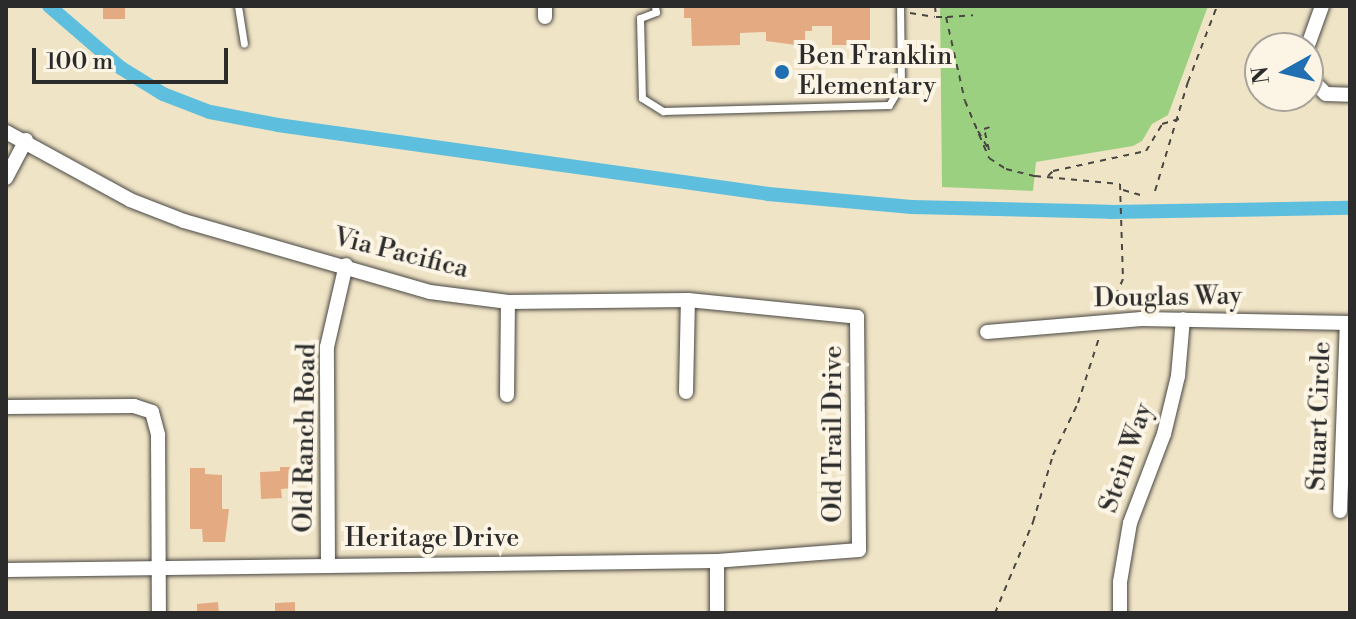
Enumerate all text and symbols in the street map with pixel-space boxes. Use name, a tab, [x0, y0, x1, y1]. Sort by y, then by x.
scale bar	[36, 32, 232, 82]
north arrow	[1244, 32, 1324, 112]
place label: Ben Franklin Elementary	[798, 41, 952, 102]
text: 100 m	[46, 47, 113, 77]
marker: Ben Franklin Elementary	[773, 63, 791, 81]
text: N	[1247, 65, 1276, 86]
street label: Via Pacifica	[330, 222, 472, 286]
street label: Douglas Way	[1094, 281, 1242, 315]
street label: Stuart Circle	[1302, 341, 1338, 491]
street label: Old Ranch Road	[289, 343, 323, 533]
street label: Old Trail Drive	[818, 345, 850, 523]
street label: Stein Way	[1094, 399, 1160, 517]
street label: Heritage Drive	[345, 523, 519, 555]

